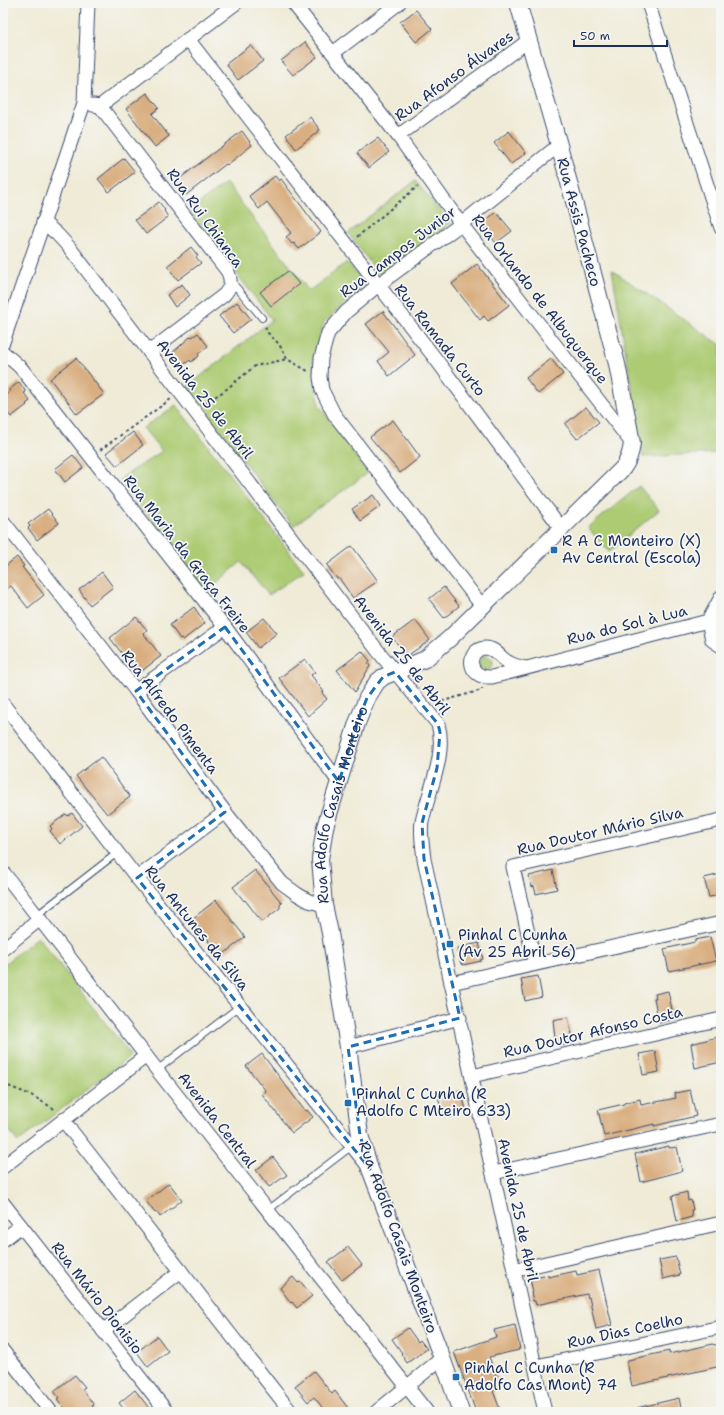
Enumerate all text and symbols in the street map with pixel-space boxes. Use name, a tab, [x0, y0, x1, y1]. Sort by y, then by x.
scale bar	[574, 22, 667, 48]
street label: Rua Afonso Álvares	[390, 25, 517, 126]
text: 50 m	[580, 28, 610, 44]
street label: Rua Assis Pacheco	[552, 155, 606, 289]
street label: Rua Rui Chianca	[162, 164, 248, 272]
street label: Rua Campos Junior	[336, 202, 460, 302]
street label: Rua Orlando de Albuquerque	[467, 210, 613, 388]
street label: Rua Ramada Curto	[390, 280, 490, 400]
street label: Avenida 25 de Abril	[152, 335, 258, 463]
street label: Rua Maria da Graça Freire	[119, 471, 255, 637]
place label: R A C Monteiro (X) Av Central (Escola)	[562, 531, 701, 568]
marker: R A C Monteiro (X) Av Central (Escola)	[549, 545, 559, 555]
street label: Avenida 25 de Abril	[349, 591, 455, 719]
street label: Rua do Sol à Lua	[565, 600, 690, 650]
street label: Rua Alfredo Pimenta	[117, 646, 224, 778]
street label: Rua Adolfo Casais Monteiro	[310, 703, 373, 904]
street label: Rua Doutor Mário Silva	[515, 802, 686, 860]
street label: Rua Antunes da Silva	[140, 861, 254, 995]
place label: Pinhal C Cunha (Av 25 Abril 56)	[458, 925, 576, 962]
marker: Pinhal C Cunha (Av 25 Abril 56)	[445, 939, 455, 949]
street label: Rua Doutor Afonso Costa	[501, 1001, 685, 1062]
street label: Avenida Central	[173, 1068, 261, 1172]
place label: Pinhal C Cunha (R Adolfo C Mteiro 633)	[356, 1084, 511, 1121]
marker: Pinhal C Cunha (R Adolfo C Mteiro 633)	[343, 1098, 353, 1108]
street label: Avenida 25 de Abril	[493, 1136, 543, 1284]
street label: Rua Adolfo Casais Monteiro	[354, 1138, 442, 1336]
street label: Rua Mário Dionisio	[47, 1238, 147, 1358]
street label: Rua Dias Coelho	[565, 1309, 685, 1353]
place label: Pinhal C Cunha (R Adolfo Cas Mont) 74	[464, 1358, 617, 1395]
marker: Pinhal C Cunha (R Adolfo Cas Mont) 74	[451, 1372, 461, 1382]

